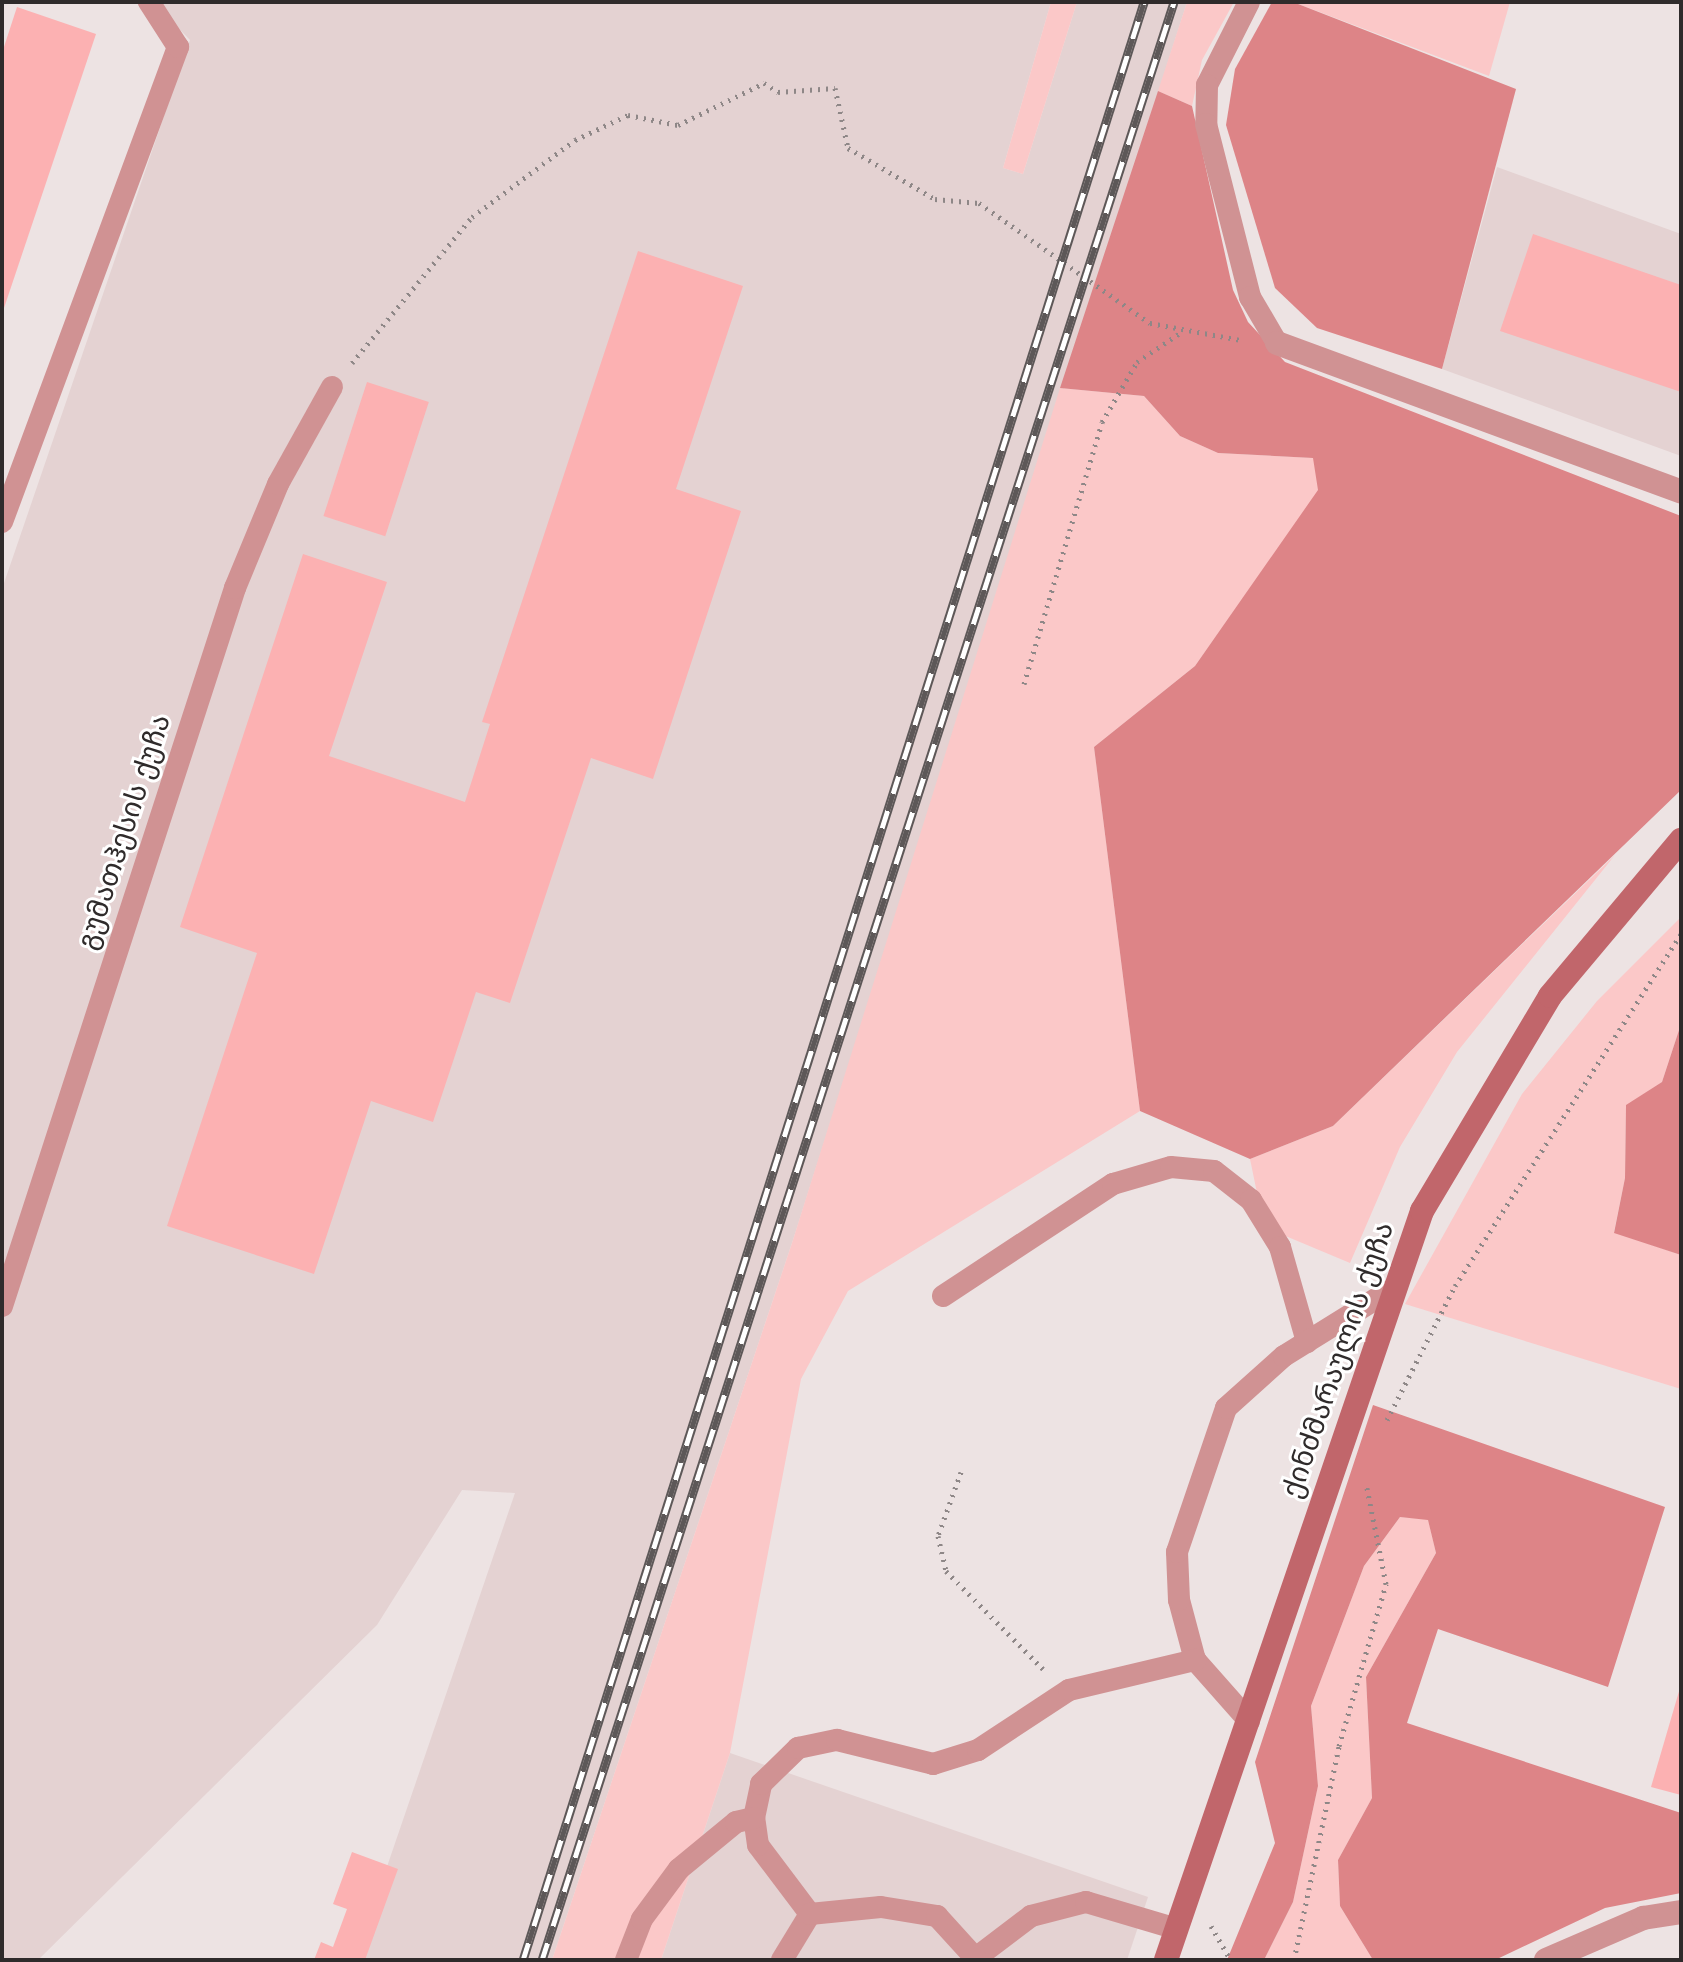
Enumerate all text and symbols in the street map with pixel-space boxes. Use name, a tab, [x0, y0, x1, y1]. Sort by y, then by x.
street label: გუმათჰესის ქუჩა	[70, 710, 178, 954]
street label: ქინძმარაულის ქუჩა	[1275, 1218, 1401, 1502]

